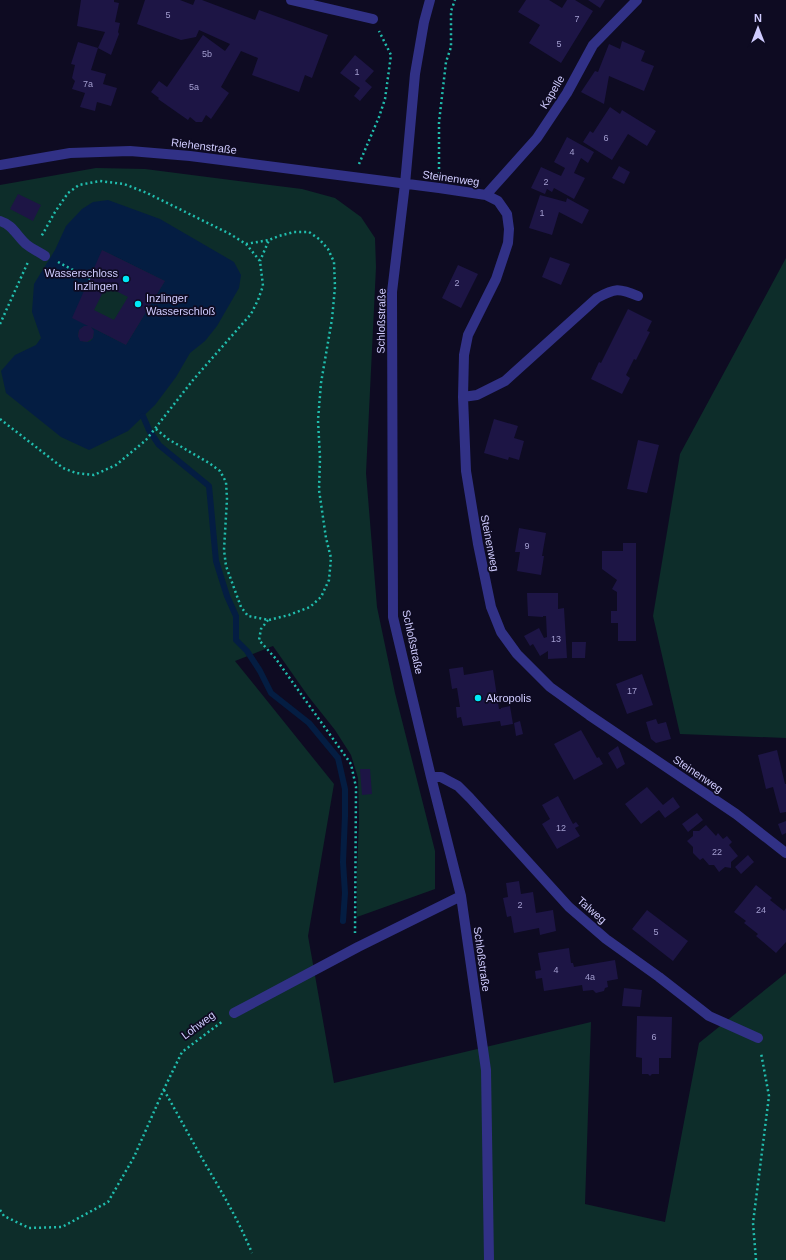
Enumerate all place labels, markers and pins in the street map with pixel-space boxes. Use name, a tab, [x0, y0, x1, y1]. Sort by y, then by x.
place label: Wasserschloss Inzlingen	[44, 267, 118, 292]
marker: Wasserschloss Inzlingen	[121, 274, 131, 284]
place label: Inzlinger Wasserschloß	[146, 292, 216, 317]
marker: Inzlinger Wasserschloß	[133, 299, 143, 309]
place label: Akropolis	[486, 692, 532, 704]
marker: Akropolis	[473, 693, 483, 703]

